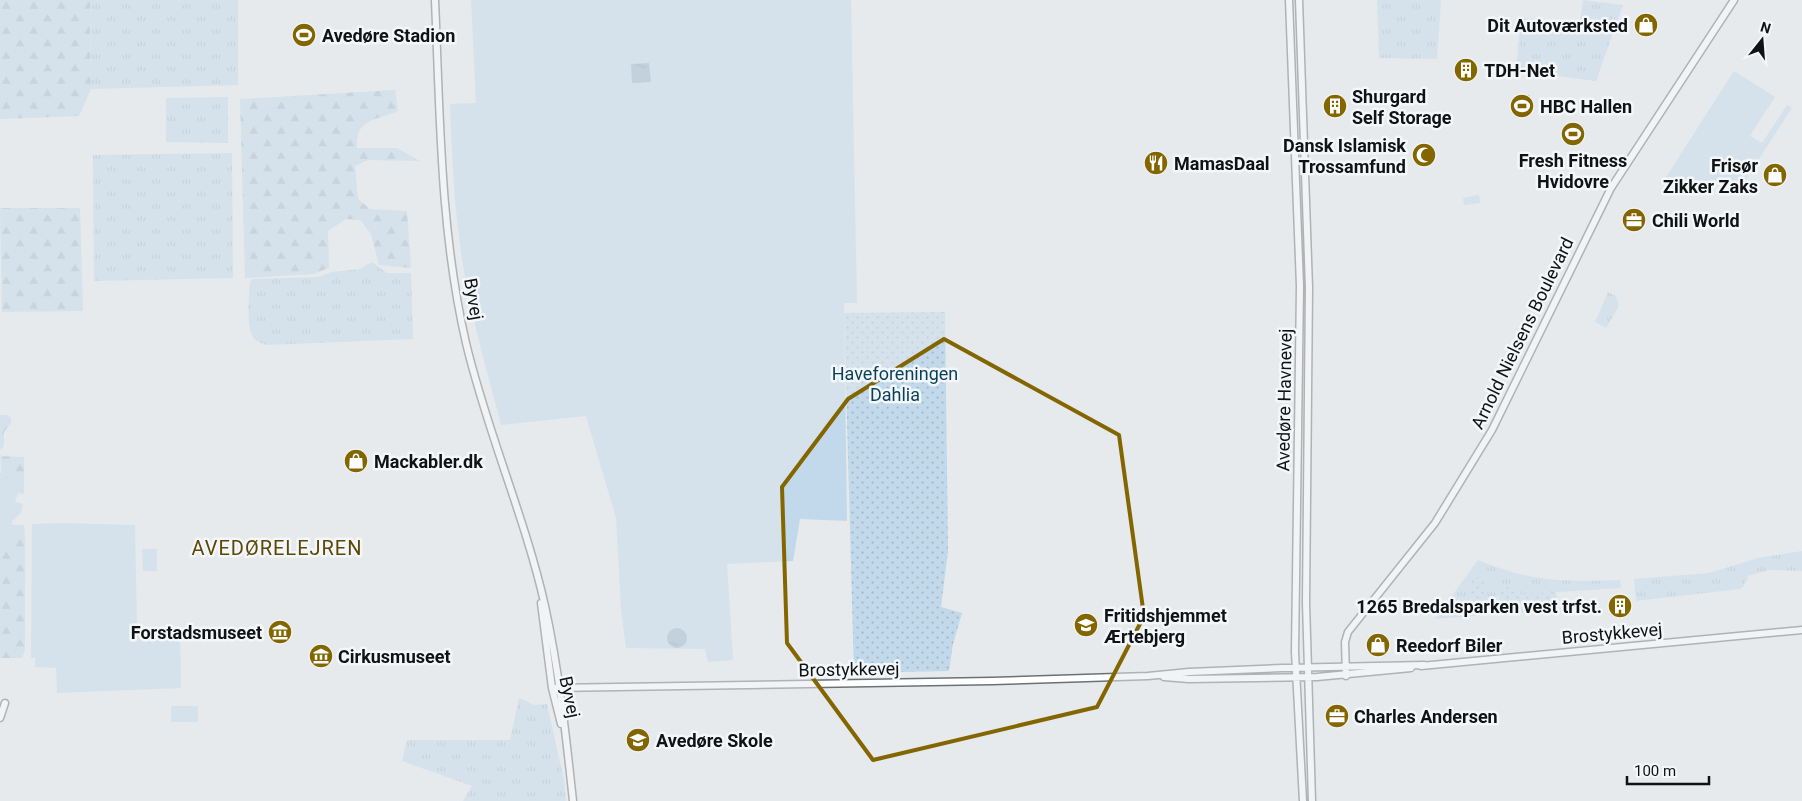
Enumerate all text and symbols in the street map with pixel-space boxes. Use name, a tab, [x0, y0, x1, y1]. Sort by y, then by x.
shop icon: Dit Autoværksted	[1633, 12, 1659, 38]
place label: Dit Autoværksted	[1487, 15, 1628, 36]
north arrow	[1737, 15, 1787, 65]
text: N	[1759, 18, 1773, 37]
sports icon: Avedøre Stadion	[291, 22, 317, 48]
place label: Avedøre Stadion	[322, 25, 455, 46]
building icon: TDH-Net	[1453, 57, 1479, 83]
place label: TDH-Net	[1484, 60, 1555, 81]
place label: Shurgard Self Storage	[1352, 86, 1452, 128]
building icon: Shurgard Self Storage	[1322, 93, 1348, 119]
sports icon: HBC Hallen	[1509, 93, 1535, 119]
place label: HBC Hallen	[1540, 96, 1632, 117]
sports icon: Fresh Fitness Hvidovre	[1560, 121, 1586, 147]
place label: Dansk Islamisk Trossamfund	[1283, 135, 1406, 177]
mosque icon: Dansk Islamisk Trossamfund	[1411, 142, 1437, 168]
restaurant icon: MamasDaal	[1143, 150, 1169, 176]
place label: Fresh Fitness Hvidovre	[1519, 150, 1627, 192]
place label: MamasDaal	[1174, 153, 1270, 174]
place label: Frisør Zikker Zaks	[1663, 155, 1758, 197]
shop icon: Frisør Zikker Zaks	[1762, 162, 1788, 188]
office icon: Chili World	[1621, 207, 1647, 233]
place label: Chili World	[1652, 210, 1740, 231]
street label: Arnold Nielsens Boulevard	[1466, 234, 1578, 432]
street label: Byvej	[460, 276, 488, 322]
street label: Avedøre Havnevej	[1272, 328, 1296, 472]
park label: Haveforeningen Dahlia	[832, 363, 958, 405]
shop icon: Mackabler.dk	[343, 448, 369, 474]
place label: Mackabler.dk	[374, 451, 483, 472]
district label: AVEDØRELEJREN	[191, 536, 363, 560]
building icon: 1265 Bredalsparken vest trfst.	[1607, 593, 1633, 619]
place label: 1265 Bredalsparken vest trfst.	[1356, 596, 1602, 617]
place label: Fritidshjemmet Ærtebjerg	[1104, 605, 1227, 647]
school or university icon: Fritidshjemmet Ærtebjerg	[1073, 612, 1099, 638]
street label: Brostykkevej	[1561, 618, 1663, 648]
museum icon: Forstadsmuseet	[267, 619, 293, 645]
place label: Forstadsmuseet	[131, 622, 262, 643]
shop icon: Reedorf Biler	[1365, 632, 1391, 658]
place label: Reedorf Biler	[1396, 635, 1503, 656]
museum icon: Cirkusmuseet	[308, 643, 334, 669]
place label: Cirkusmuseet	[338, 646, 451, 667]
street label: Brostykkevej	[798, 658, 900, 680]
street label: Byvej	[555, 674, 585, 720]
office icon: Charles Andersen	[1324, 703, 1350, 729]
place label: Charles Andersen	[1354, 706, 1498, 727]
school or university icon: Avedøre Skole	[625, 727, 651, 753]
place label: Avedøre Skole	[656, 730, 773, 751]
scale bar	[1627, 754, 1710, 786]
text: 100 m	[1634, 762, 1676, 780]

